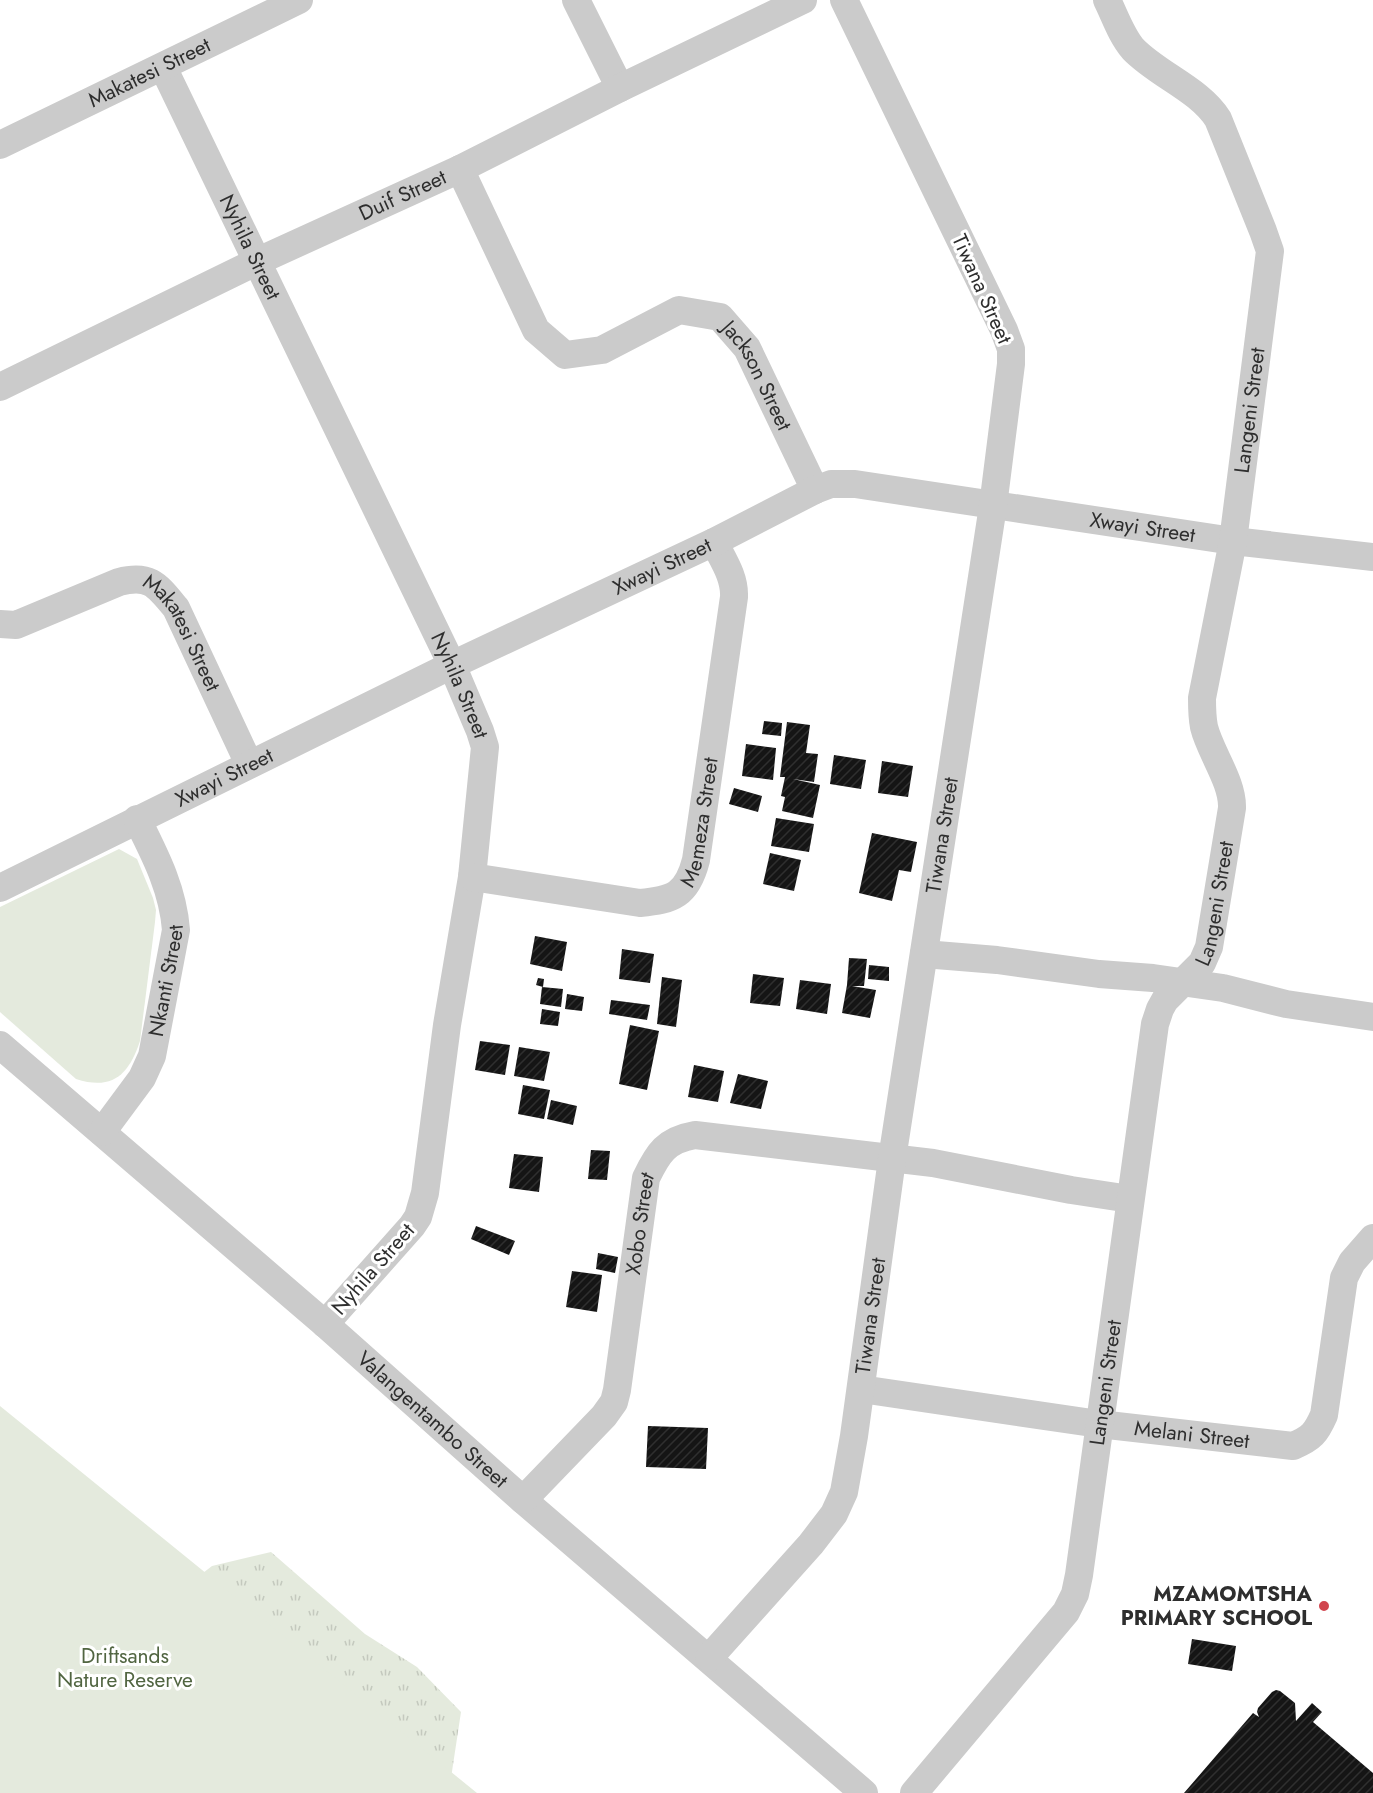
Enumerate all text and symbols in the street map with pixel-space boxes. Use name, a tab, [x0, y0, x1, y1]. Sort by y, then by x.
street label: Makatesi Street	[83, 30, 216, 115]
street label: Duif Street	[354, 162, 451, 228]
street label: Nyhila Street	[212, 189, 288, 305]
street label: Tiwana Street	[944, 229, 1020, 349]
street label: Jackson Street	[713, 312, 799, 435]
street label: Langeni Street	[1227, 346, 1273, 475]
street label: Xwayi Street	[1088, 505, 1197, 550]
street label: Xwayi Street	[608, 530, 716, 603]
street label: Makatesi Street	[137, 566, 228, 696]
street label: Nyhila Street	[423, 627, 496, 742]
street label: Xwayi Street	[170, 740, 278, 814]
street label: Memeza Street	[672, 755, 726, 892]
street label: Tiwana Street	[918, 775, 966, 895]
street label: Langeni Street	[1188, 839, 1241, 971]
street label: Nkanti Street	[141, 923, 191, 1039]
street label: Xobo Street	[618, 1167, 662, 1277]
street label: Nyhila Street	[324, 1216, 422, 1322]
street label: Tiwana Street	[848, 1256, 893, 1376]
street label: Langeni Street	[1082, 1318, 1129, 1447]
street label: Valangentambo Street	[350, 1344, 515, 1495]
street label: Melani Street	[1133, 1413, 1251, 1456]
place label: MZAMOMTSHA PRIMARY SCHOOL	[1121, 1579, 1313, 1633]
marker: MZAMOMTSHA PRIMARY SCHOOL	[1317, 1599, 1331, 1613]
park label: Driftsands Nature Reserve	[57, 1641, 193, 1695]

